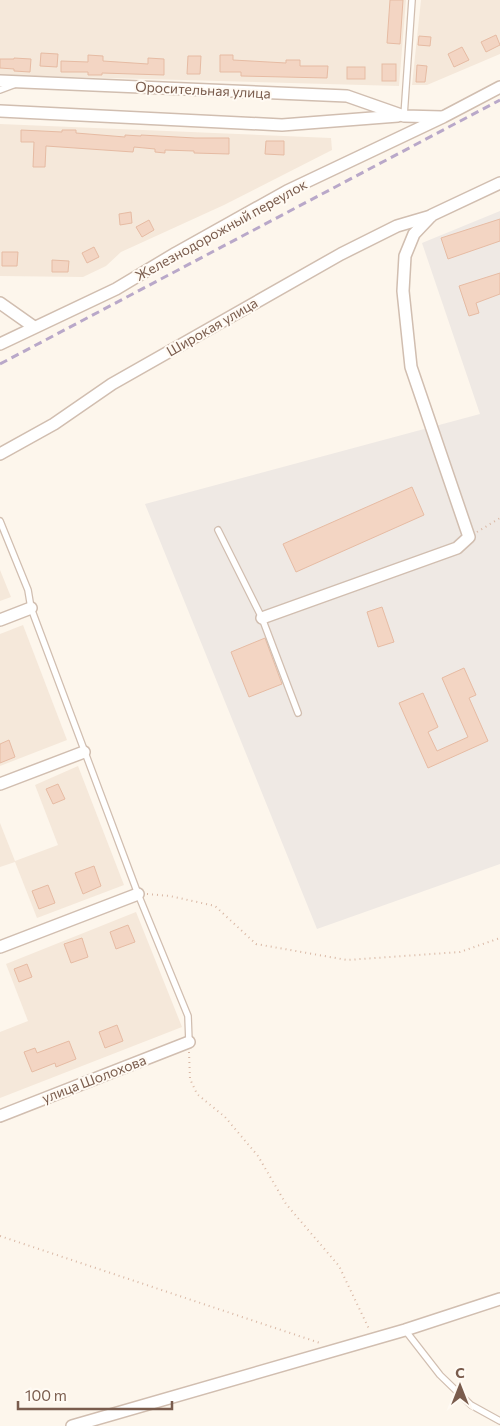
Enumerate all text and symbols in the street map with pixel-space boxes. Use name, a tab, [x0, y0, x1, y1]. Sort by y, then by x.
street label: Оросительная улица	[135, 77, 271, 102]
street label: Железнодорожный переулок	[132, 175, 310, 284]
street label: Широкая улица	[163, 294, 260, 360]
street label: улица Шолохова	[39, 1051, 148, 1106]
north arrow	[435, 1361, 485, 1411]
text: С	[455, 1364, 465, 1381]
scale bar	[18, 1378, 171, 1410]
text: 100 m	[25, 1386, 67, 1404]

